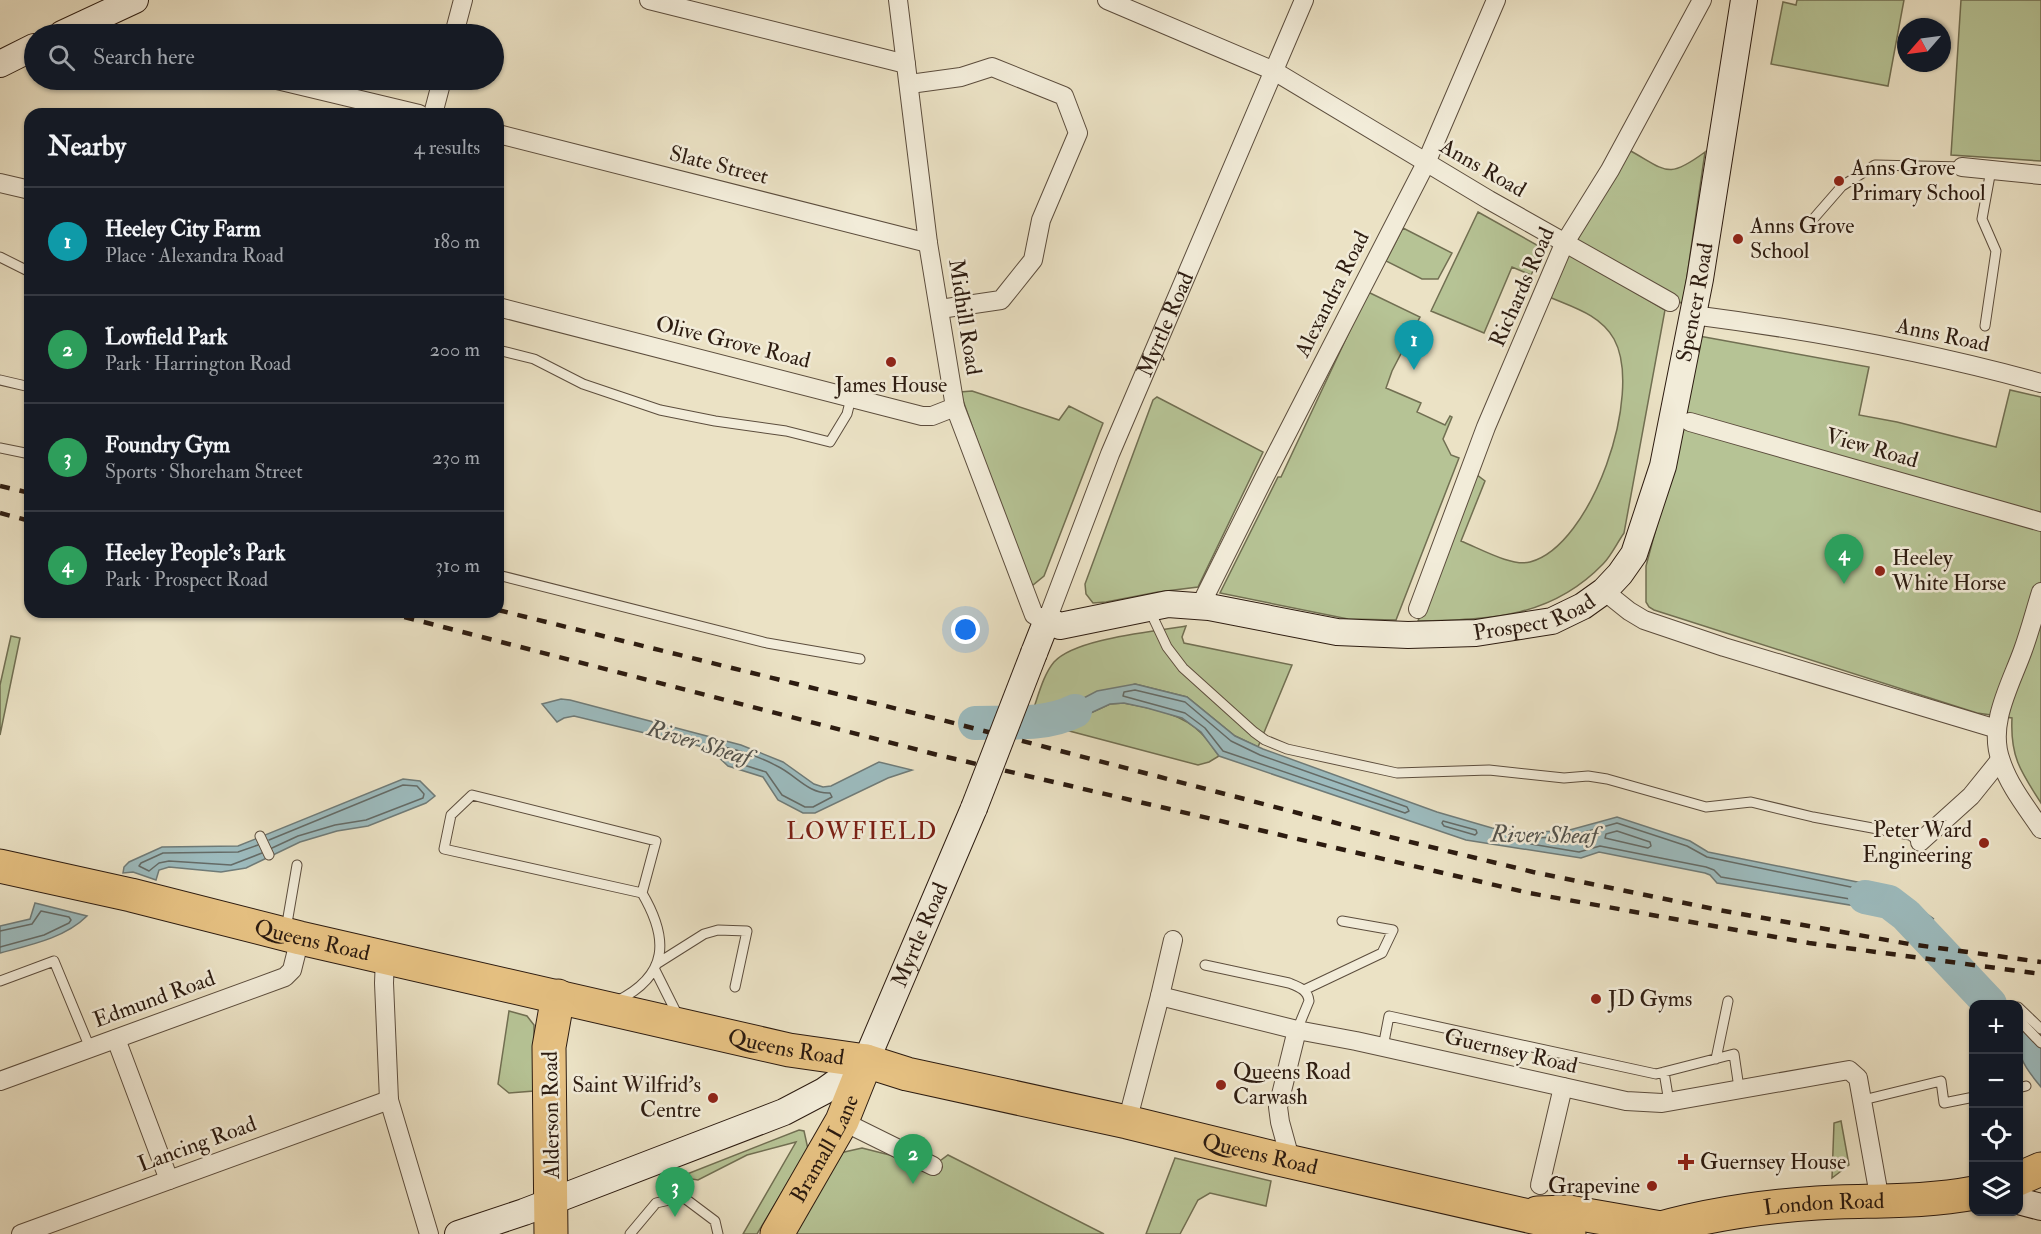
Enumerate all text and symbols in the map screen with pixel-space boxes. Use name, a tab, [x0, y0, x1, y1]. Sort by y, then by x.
north arrow	[1897, 18, 1951, 72]
search box	[24, 24, 504, 90]
icon: search	[45, 41, 78, 74]
text: Search here	[93, 43, 195, 71]
text: Nearby	[48, 131, 126, 163]
street label: Anns Road	[1434, 132, 1531, 204]
text: 4 results	[414, 135, 480, 160]
street label: Slate Street	[667, 139, 771, 191]
place label: Anns Grove Primary School	[1850, 154, 1986, 207]
marker: Anns Grove Primary School	[1832, 174, 1846, 188]
place label: Anns Grove School	[1749, 212, 1854, 265]
text: Heeley City Farm	[105, 215, 261, 243]
street label: Richards Road	[1483, 223, 1561, 351]
street label: Alexandra Road	[1288, 226, 1376, 363]
text: 1	[64, 229, 71, 254]
text: 180 m	[433, 229, 480, 254]
marker: Anns Grove School	[1731, 232, 1745, 246]
street label: Spencer Road	[1670, 241, 1720, 364]
text: Place · Alexandra Road	[105, 243, 284, 268]
street label: Midhill Road	[942, 257, 988, 377]
street label: Myrtle Road	[1131, 268, 1200, 381]
street label: Olive Grove Road	[653, 309, 813, 375]
street label: Anns Road	[1893, 311, 1992, 359]
pin: 1	[1394, 320, 1434, 370]
text: Lowfield Park	[105, 323, 227, 351]
text: 2	[62, 337, 73, 362]
text: 200 m	[430, 337, 480, 362]
text: Park · Harrington Road	[105, 351, 291, 376]
marker: James House	[884, 355, 898, 369]
place label: James House	[834, 371, 947, 399]
street label: View Road	[1823, 422, 1921, 475]
text: Foundry Gym	[105, 431, 230, 459]
text: 3	[64, 445, 71, 470]
text: 230 m	[432, 445, 480, 470]
text: Sports · Shoreham Street	[105, 459, 303, 484]
pin: 4	[1824, 534, 1864, 584]
text: Heeley People's Park	[105, 539, 286, 567]
place label: Heeley White Horse	[1891, 544, 2006, 597]
text: 4	[62, 553, 73, 578]
text: 310 m	[435, 553, 480, 578]
marker: Heeley White Horse	[1873, 564, 1887, 578]
text: Park · Prospect Road	[105, 567, 268, 592]
street label: Prospect Road	[1471, 588, 1601, 647]
your location	[951, 615, 980, 644]
water label: River Sheaf	[643, 712, 760, 775]
district label: LOWFIELD	[786, 816, 938, 847]
place label: Peter Ward Engineering	[1862, 816, 1973, 869]
water label: River Sheaf	[1489, 819, 1604, 852]
marker: Peter Ward Engineering	[1977, 836, 1991, 850]
street label: Myrtle Road	[885, 878, 955, 992]
street label: Queens Road	[251, 913, 373, 968]
street label: Edmund Road	[89, 964, 219, 1034]
place label: JD Gyms	[1607, 985, 1692, 1013]
marker: JD Gyms	[1589, 992, 1603, 1006]
map controls	[1969, 1000, 2023, 1216]
button: +	[1969, 1000, 2023, 1054]
street label: Queens Road	[725, 1022, 846, 1072]
street label: Guernsey Road	[1442, 1022, 1580, 1080]
street label: Alderson Road	[536, 1051, 566, 1180]
button: −	[1969, 1054, 2023, 1108]
place label: Queens Road Carwash	[1233, 1058, 1351, 1111]
place label: Saint Wilfrid's Centre	[572, 1071, 701, 1124]
marker: Queens Road Carwash	[1214, 1078, 1228, 1092]
marker: Saint Wilfrid's Centre	[706, 1091, 720, 1105]
street label: Bramall Lane	[784, 1091, 865, 1208]
button: locate	[1969, 1108, 2023, 1162]
street label: Lancing Road	[134, 1110, 260, 1178]
street label: Queens Road	[1199, 1127, 1321, 1182]
pin: 2	[894, 1134, 932, 1184]
place label: Guernsey House	[1700, 1148, 1846, 1176]
marker: Guernsey House	[1677, 1153, 1695, 1171]
button: layers	[1969, 1162, 2023, 1216]
pin: 3	[656, 1168, 694, 1217]
place label: Grapevine	[1548, 1172, 1640, 1201]
marker: Grapevine	[1645, 1179, 1659, 1193]
street label: London Road	[1762, 1187, 1885, 1222]

